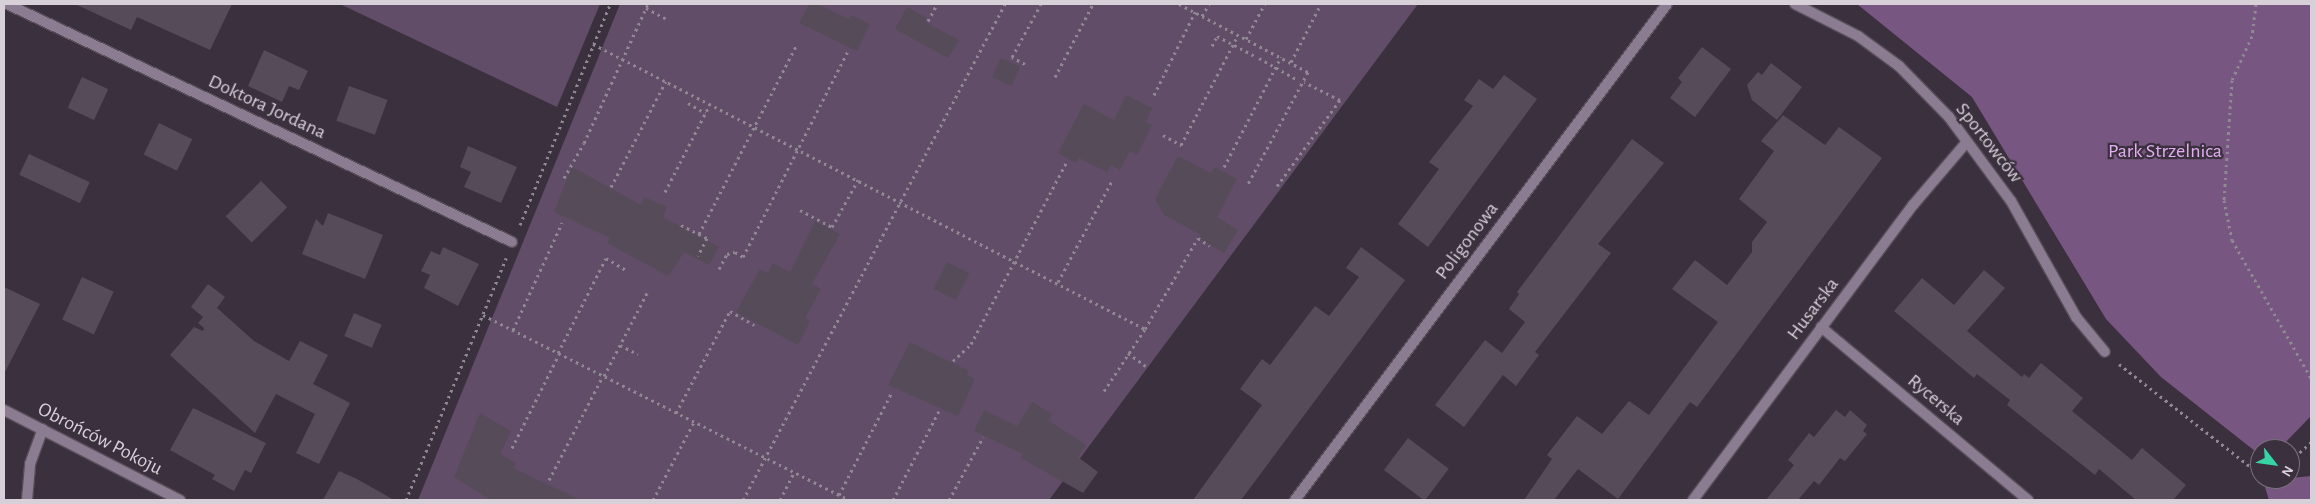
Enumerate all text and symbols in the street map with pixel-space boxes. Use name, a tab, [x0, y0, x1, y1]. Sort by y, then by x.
street label: Doktora Jordana	[204, 69, 330, 145]
street label: Sportowców	[1950, 98, 2028, 188]
park label: Park Strzelnica	[2108, 139, 2222, 163]
street label: Poligonowa	[1430, 198, 1504, 284]
street label: Husarska	[1782, 273, 1844, 345]
street label: Rycerska	[1902, 369, 1970, 431]
street label: Obrońców Pokoju	[34, 397, 166, 481]
north arrow	[2250, 439, 2300, 489]
text: N	[2279, 463, 2296, 479]

